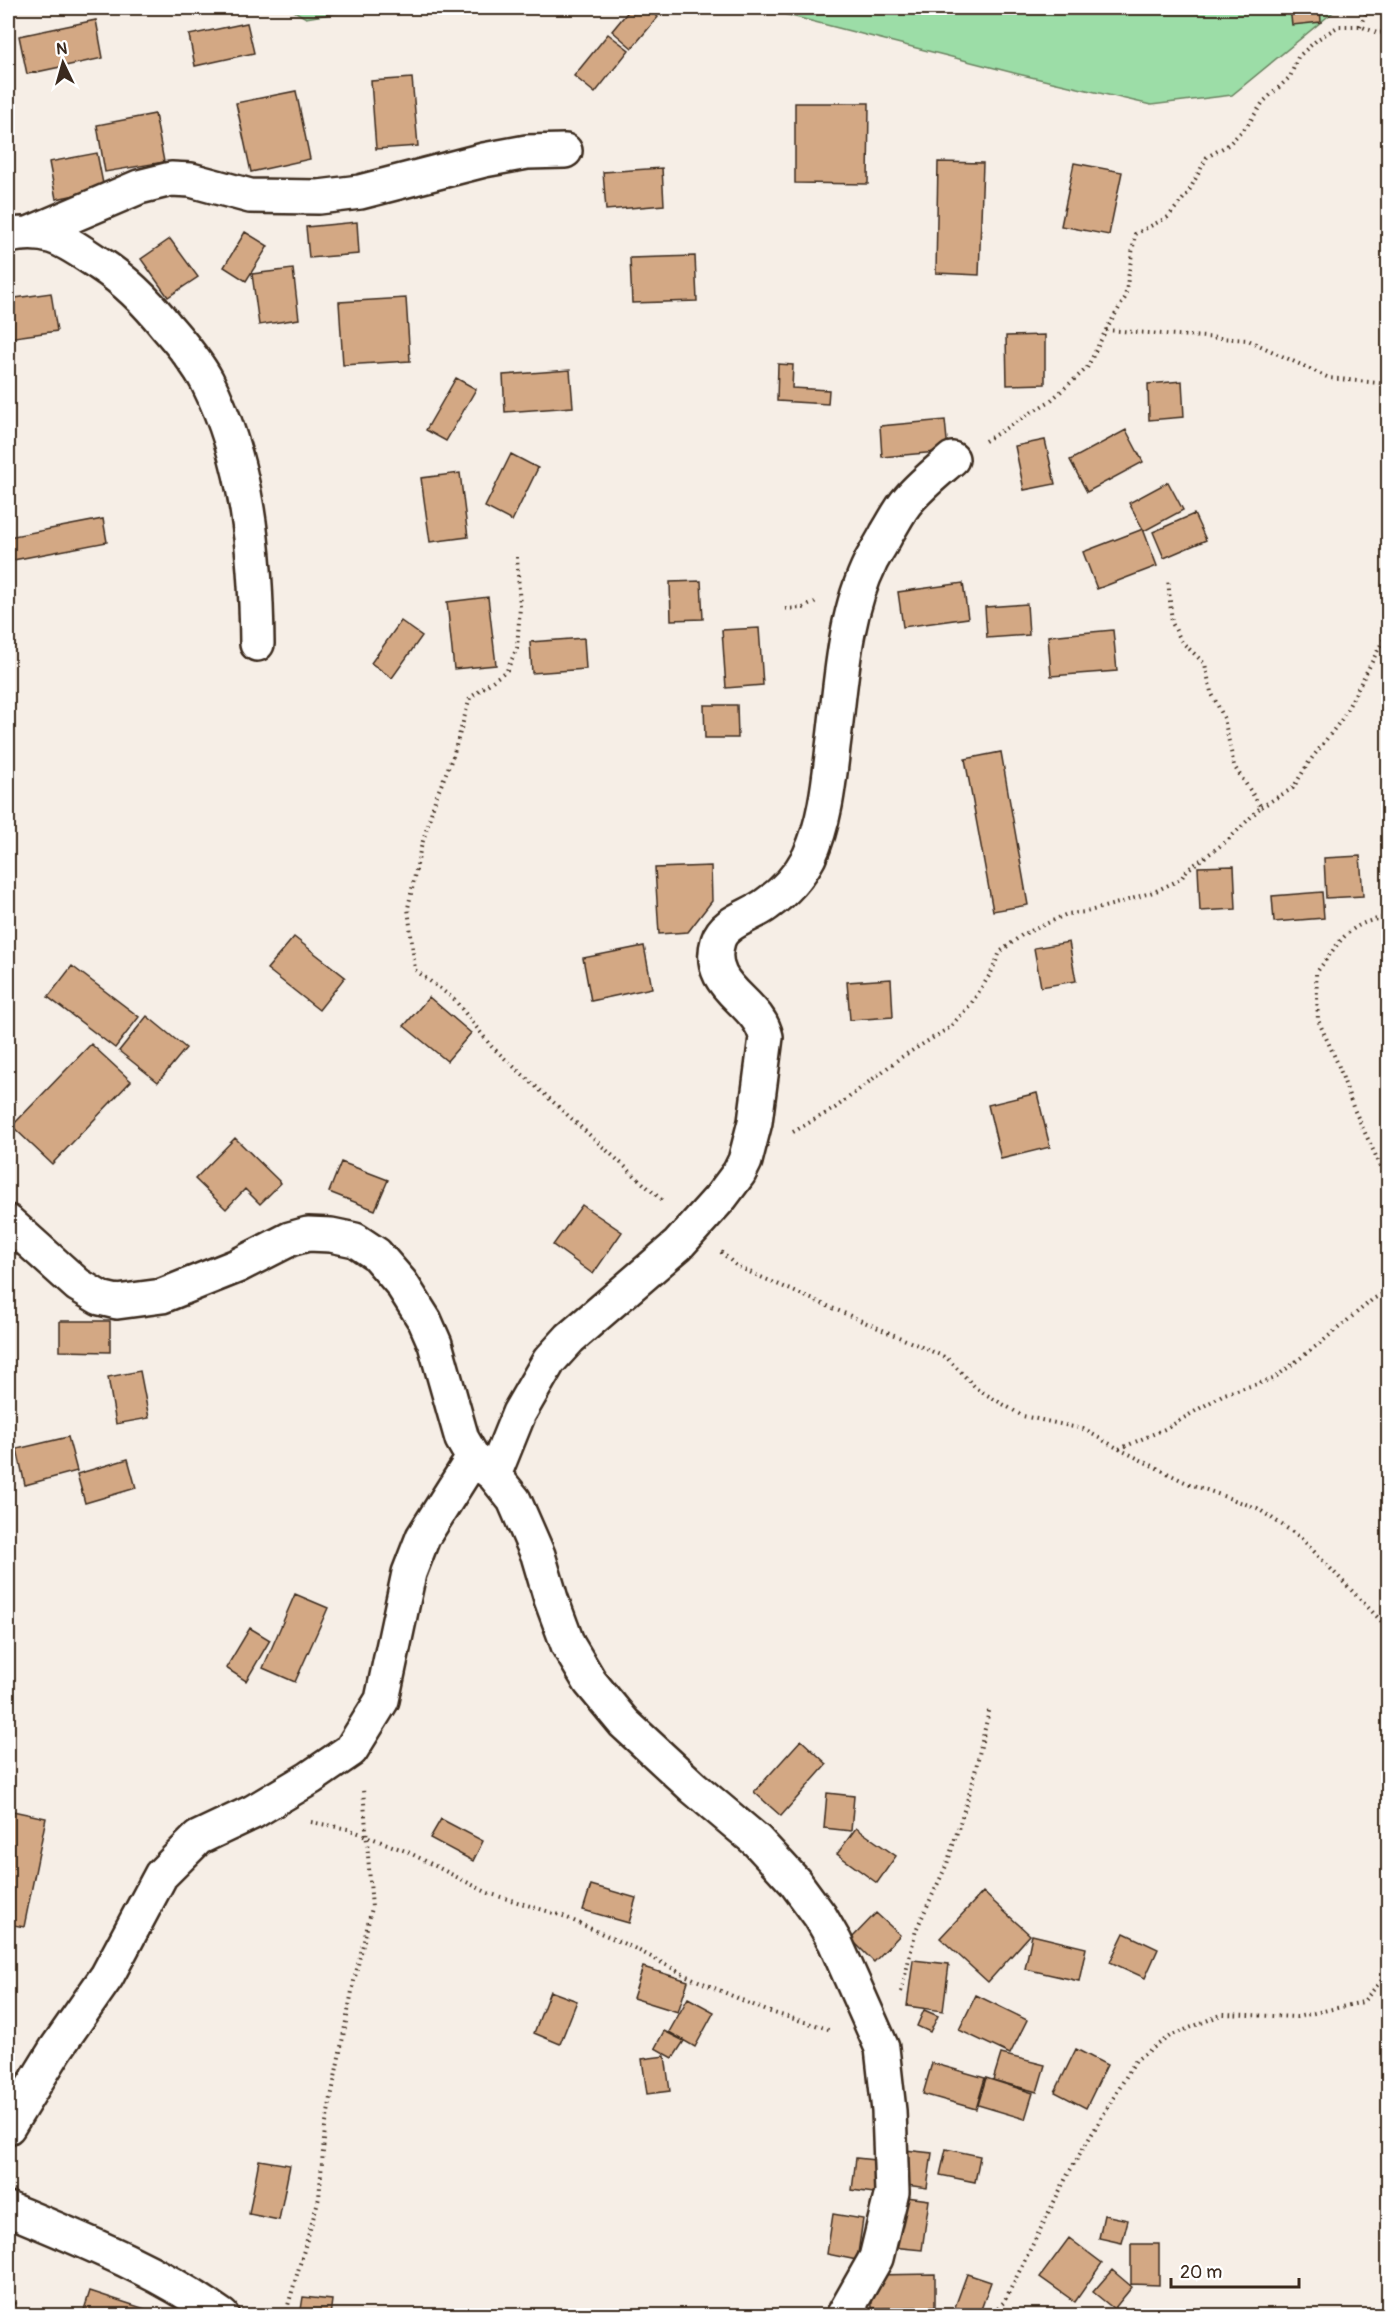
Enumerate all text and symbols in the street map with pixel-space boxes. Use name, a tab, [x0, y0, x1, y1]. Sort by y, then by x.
north arrow	[33, 33, 93, 93]
text: N	[56, 39, 68, 59]
scale bar	[1171, 2251, 1298, 2289]
text: 20 m	[1180, 2261, 1222, 2284]

